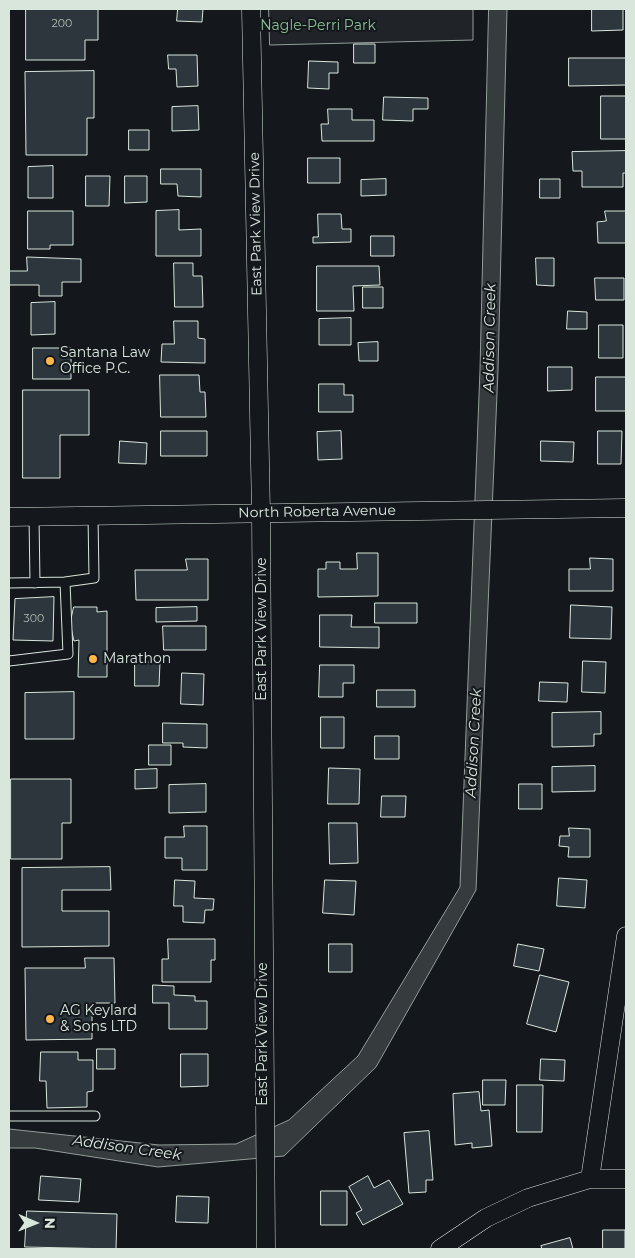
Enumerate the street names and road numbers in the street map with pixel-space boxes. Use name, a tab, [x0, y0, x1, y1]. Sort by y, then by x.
street label: East Park View Drive	[246, 152, 266, 296]
street label: North Roberta Avenue	[238, 502, 396, 522]
street label: East Park View Drive	[254, 557, 270, 701]
street label: East Park View Drive	[255, 962, 271, 1106]

